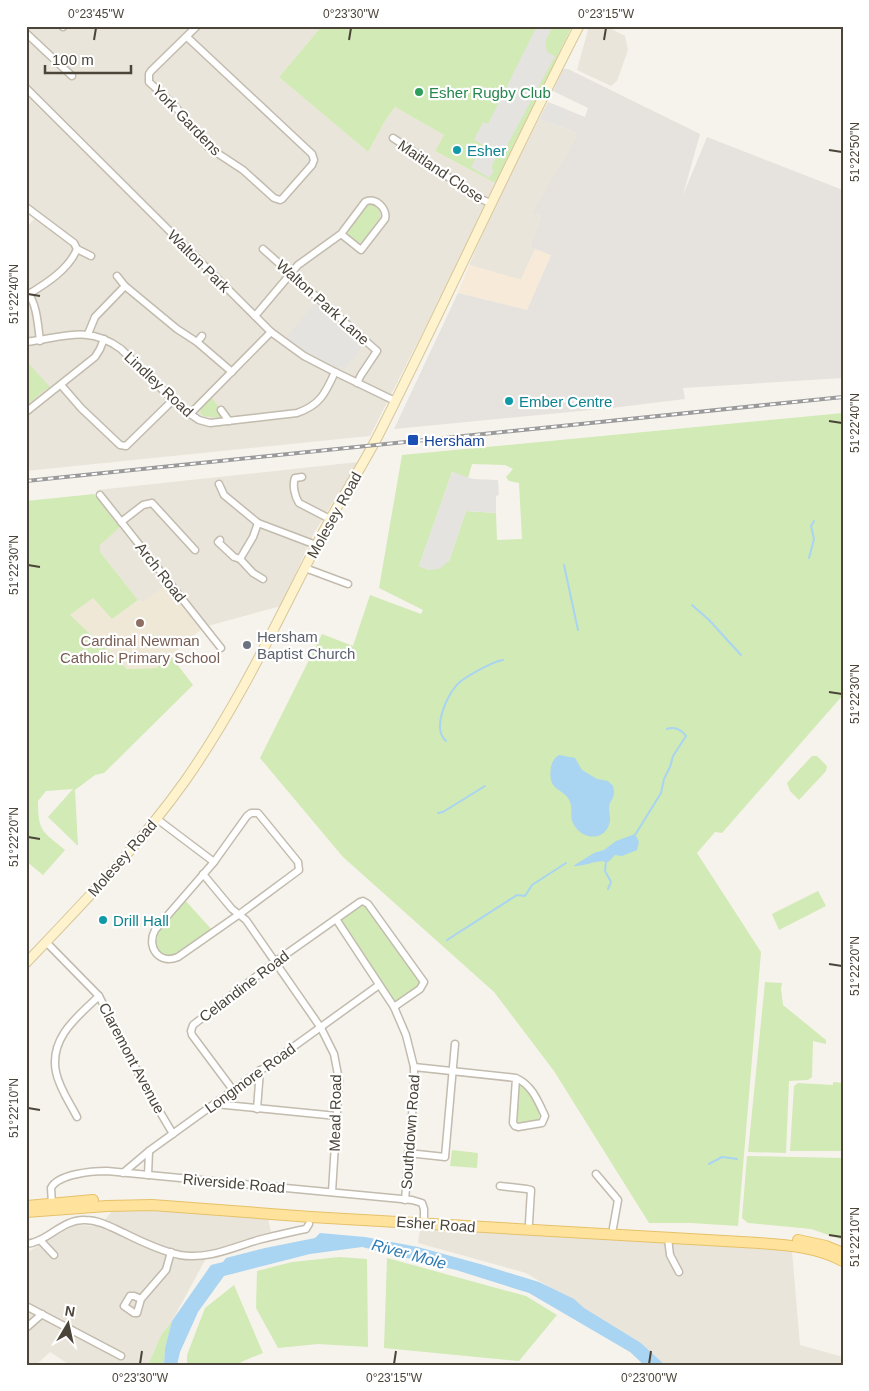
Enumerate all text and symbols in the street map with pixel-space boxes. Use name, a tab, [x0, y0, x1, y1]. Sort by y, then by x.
text: 0°23'45"W	[68, 7, 125, 21]
text: 0°23'30"W	[323, 7, 380, 21]
text: 0°23'15"W	[578, 7, 635, 21]
scale bar	[45, 42, 131, 74]
text: 100 m	[52, 51, 94, 68]
street label: York Gardens	[149, 81, 225, 159]
place label: Esher Rugby Club	[429, 84, 551, 101]
marker: Esher Rugby Club	[413, 86, 425, 98]
text: 51°22'50"N	[848, 122, 862, 182]
street label: Maitland Close	[395, 136, 487, 206]
place label: Esher	[467, 142, 506, 159]
marker: Esher	[451, 144, 463, 156]
street label: Walton Park	[164, 226, 234, 296]
street label: Walton Park Lane	[273, 256, 373, 348]
text: 51°22'40"N	[7, 264, 21, 324]
street label: Lindley Road	[121, 348, 197, 420]
place label: Ember Centre	[519, 393, 612, 410]
text: 51°22'40"N	[848, 393, 862, 453]
marker: Ember Centre	[503, 395, 515, 407]
place label: Hersham	[424, 432, 485, 449]
marker: Hersham	[406, 433, 420, 447]
street label: Molesey Road	[303, 469, 365, 561]
text: 51°22'30"N	[7, 535, 21, 595]
street label: Arch Road	[132, 539, 190, 605]
marker: Cardinal Newman Catholic Primary School	[134, 617, 146, 629]
place label: Hersham Baptist Church	[257, 628, 355, 662]
place label: Cardinal Newman Catholic Primary School	[60, 632, 220, 666]
marker: Hersham Baptist Church	[241, 639, 253, 651]
text: 51°22'30"N	[848, 664, 862, 724]
text: 51°22'20"N	[7, 807, 21, 867]
street label: Molesey Road	[84, 816, 160, 900]
place label: Drill Hall	[113, 912, 169, 929]
marker: Drill Hall	[97, 914, 109, 926]
text: 51°22'20"N	[848, 936, 862, 996]
street label: Celandine Road	[196, 947, 292, 1025]
street label: Claremont Avenue	[96, 1000, 168, 1116]
street label: Longmore Road	[201, 1040, 299, 1116]
street label: Mead Road	[326, 1074, 344, 1152]
street label: Southdown Road	[398, 1074, 422, 1190]
text: 51°22'10"N	[7, 1078, 21, 1138]
street label: Riverside Road	[182, 1170, 286, 1196]
text: 51°22'10"N	[848, 1207, 862, 1267]
street label: Esher Road	[396, 1213, 476, 1235]
water label: River Mole	[370, 1236, 448, 1272]
north arrow	[42, 1298, 92, 1348]
text: N	[64, 1302, 76, 1320]
text: 0°23'30"W	[112, 1371, 169, 1385]
text: 0°23'15"W	[366, 1371, 423, 1385]
text: 0°23'00"W	[621, 1371, 678, 1385]

